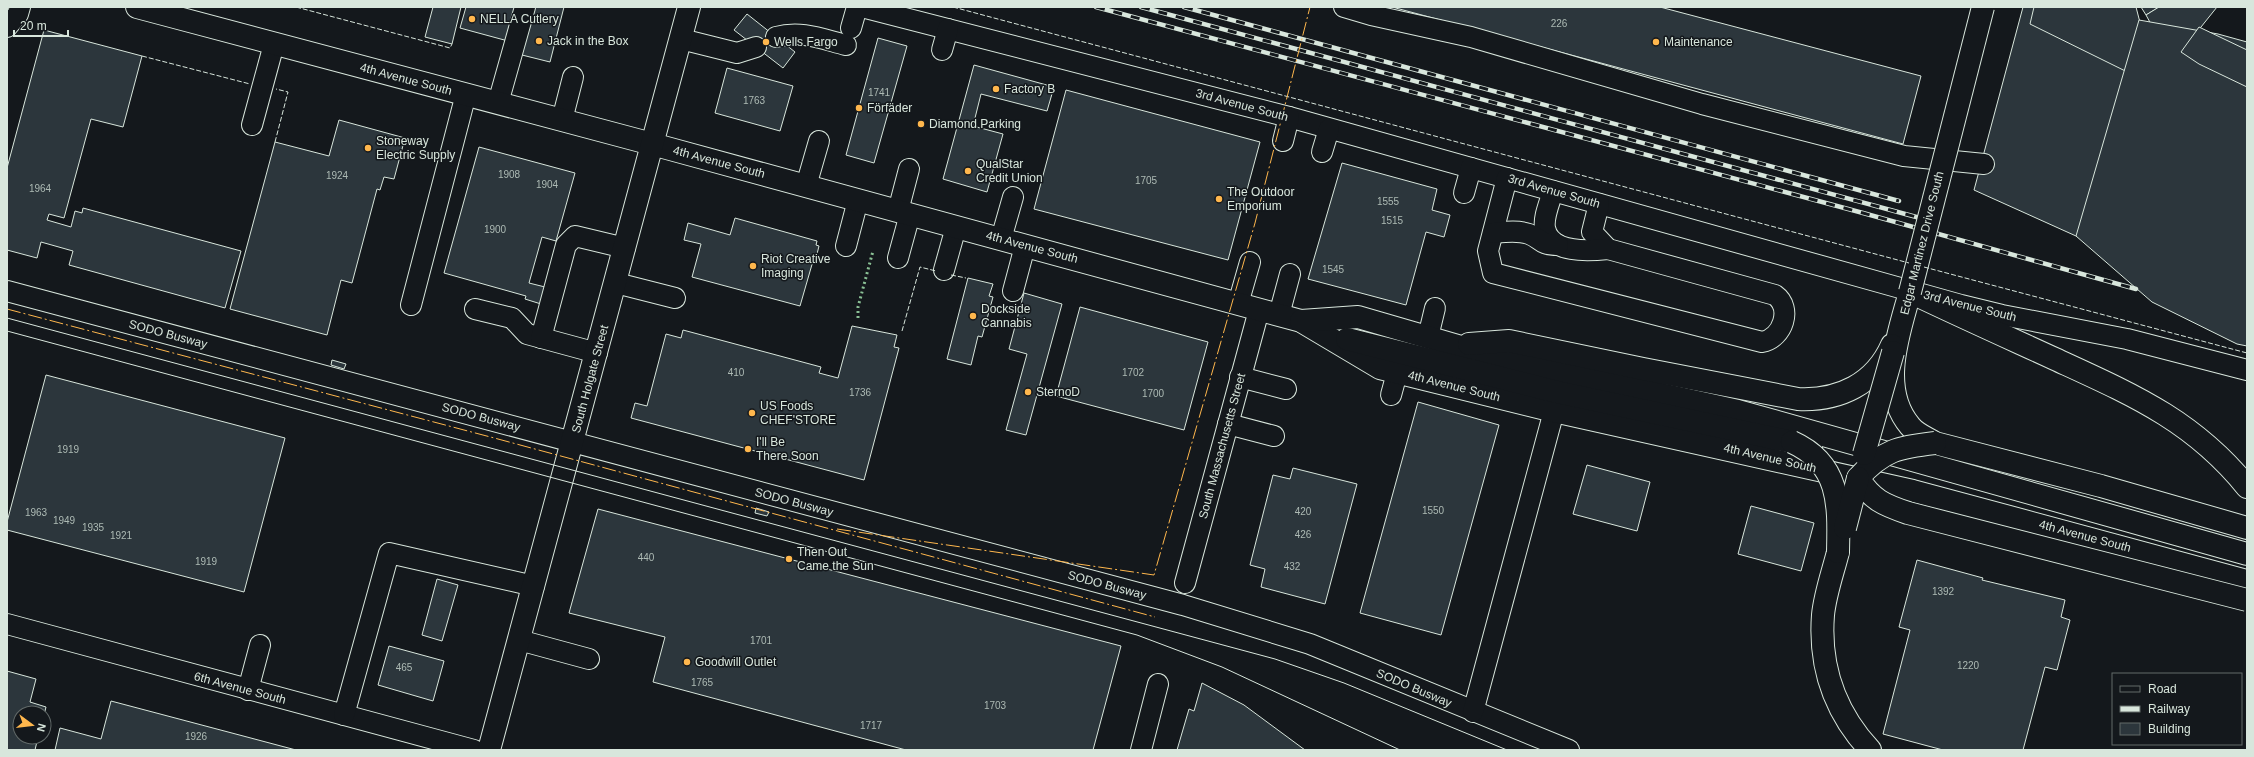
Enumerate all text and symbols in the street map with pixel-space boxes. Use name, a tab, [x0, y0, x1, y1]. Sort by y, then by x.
scale bar	[14, 12, 68, 38]
place label: NELLA Cutlery	[480, 12, 559, 26]
marker: NELLA Cutlery	[467, 14, 477, 24]
house number: 226	[1551, 18, 1568, 29]
text: 20 m	[20, 19, 47, 33]
place label: Jack in the Box	[547, 34, 628, 48]
place label: Wells Fargo	[774, 35, 838, 49]
place label: Maintenance	[1664, 35, 1733, 49]
marker: Jack in the Box	[534, 36, 544, 46]
marker: Wells Fargo	[761, 37, 771, 47]
marker: Maintenance	[1651, 37, 1661, 47]
street label: 4th Avenue South	[359, 60, 453, 98]
place label: Factory B	[1004, 82, 1055, 96]
marker: Factory B	[991, 84, 1001, 94]
street label: 3rd Avenue South	[1194, 86, 1290, 124]
house number: 1741	[868, 87, 891, 98]
house number: 1763	[743, 95, 766, 106]
place label: Förfäder	[867, 101, 912, 115]
marker: Förfäder	[854, 103, 864, 113]
place label: Diamond Parking	[929, 117, 1021, 131]
marker: Diamond Parking	[916, 119, 926, 129]
place label: Stoneway Electric Supply	[376, 134, 455, 162]
marker: Stoneway Electric Supply	[363, 143, 373, 153]
street label: 4th Avenue South	[672, 143, 766, 181]
place label: QualStar Credit Union	[976, 157, 1043, 185]
marker: QualStar Credit Union	[963, 166, 973, 176]
house number: 1908	[498, 169, 521, 180]
house number: 1924	[326, 170, 349, 181]
street label: Edgar Martinez Drive South	[1897, 170, 1947, 316]
street label: 3rd Avenue South	[1506, 171, 1602, 211]
house number: 1705	[1135, 175, 1158, 186]
house number: 1904	[536, 179, 559, 190]
house number: 1964	[29, 183, 52, 194]
place label: The Outdoor Emporium	[1227, 185, 1294, 213]
marker: The Outdoor Emporium	[1214, 194, 1224, 204]
house number: 1555	[1377, 196, 1400, 207]
house number: 1515	[1381, 215, 1404, 226]
house number: 1900	[484, 224, 507, 235]
street label: 4th Avenue South	[985, 228, 1079, 266]
place label: Riot Creative Imaging	[761, 252, 831, 280]
marker: Riot Creative Imaging	[748, 261, 758, 271]
house number: 1545	[1322, 264, 1345, 275]
street label: 3rd Avenue South	[1922, 288, 2018, 324]
place label: Dockside Cannabis	[981, 302, 1032, 330]
marker: Dockside Cannabis	[968, 311, 978, 321]
street label: SODO Busway	[127, 317, 209, 351]
street label: South Holgate Street	[569, 323, 611, 435]
house number: 410	[728, 367, 745, 378]
house number: 1702	[1122, 367, 1145, 378]
street label: 4th Avenue South	[1406, 368, 1502, 404]
street label: South Massachusetts Street	[1196, 371, 1248, 520]
place label: SternoD	[1036, 385, 1080, 399]
house number: 1736	[849, 387, 872, 398]
marker: SternoD	[1023, 387, 1033, 397]
house number: 1700	[1142, 388, 1165, 399]
place label: US Foods CHEF'STORE	[760, 399, 836, 427]
street label: SODO Busway	[440, 400, 522, 434]
marker: US Foods CHEF'STORE	[747, 408, 757, 418]
place label: I'll Be There Soon	[756, 435, 819, 463]
street label: 4th Avenue South	[1722, 441, 1818, 475]
house number: 1919	[57, 444, 80, 455]
marker: I'll Be There Soon	[743, 444, 753, 454]
street label: SODO Busway	[753, 485, 835, 519]
house number: 1550	[1422, 505, 1445, 516]
house number: 420	[1295, 506, 1312, 517]
house number: 1963	[25, 507, 48, 518]
house number: 1949	[53, 515, 76, 526]
street label: 4th Avenue South	[2038, 517, 2132, 555]
house number: 1935	[82, 522, 105, 533]
house number: 426	[1295, 529, 1312, 540]
house number: 1921	[110, 530, 133, 541]
place label: Then Out Came the Sun	[797, 545, 874, 573]
house number: 440	[638, 552, 655, 563]
marker: Then Out Came the Sun	[784, 554, 794, 564]
house number: 1919	[195, 556, 218, 567]
house number: 432	[1284, 561, 1301, 572]
street label: SODO Busway	[1066, 568, 1148, 602]
house number: 1392	[1932, 586, 1955, 597]
house number: 1701	[750, 635, 773, 646]
place label: Goodwill Outlet	[695, 655, 777, 669]
marker: Goodwill Outlet	[682, 657, 692, 667]
house number: 1220	[1957, 660, 1980, 671]
house number: 465	[396, 662, 413, 673]
street label: SODO Busway	[1374, 666, 1454, 710]
street label: 6th Avenue South	[193, 669, 287, 707]
legend	[2112, 673, 2242, 745]
house number: 1765	[691, 677, 714, 688]
text: Road	[2148, 682, 2177, 696]
house number: 1703	[984, 700, 1007, 711]
text: Railway	[2148, 702, 2190, 716]
north arrow	[12, 705, 52, 745]
house number: 1717	[860, 720, 883, 731]
text: N	[35, 722, 48, 733]
text: Building	[2148, 722, 2191, 736]
house number: 1926	[185, 731, 208, 742]

